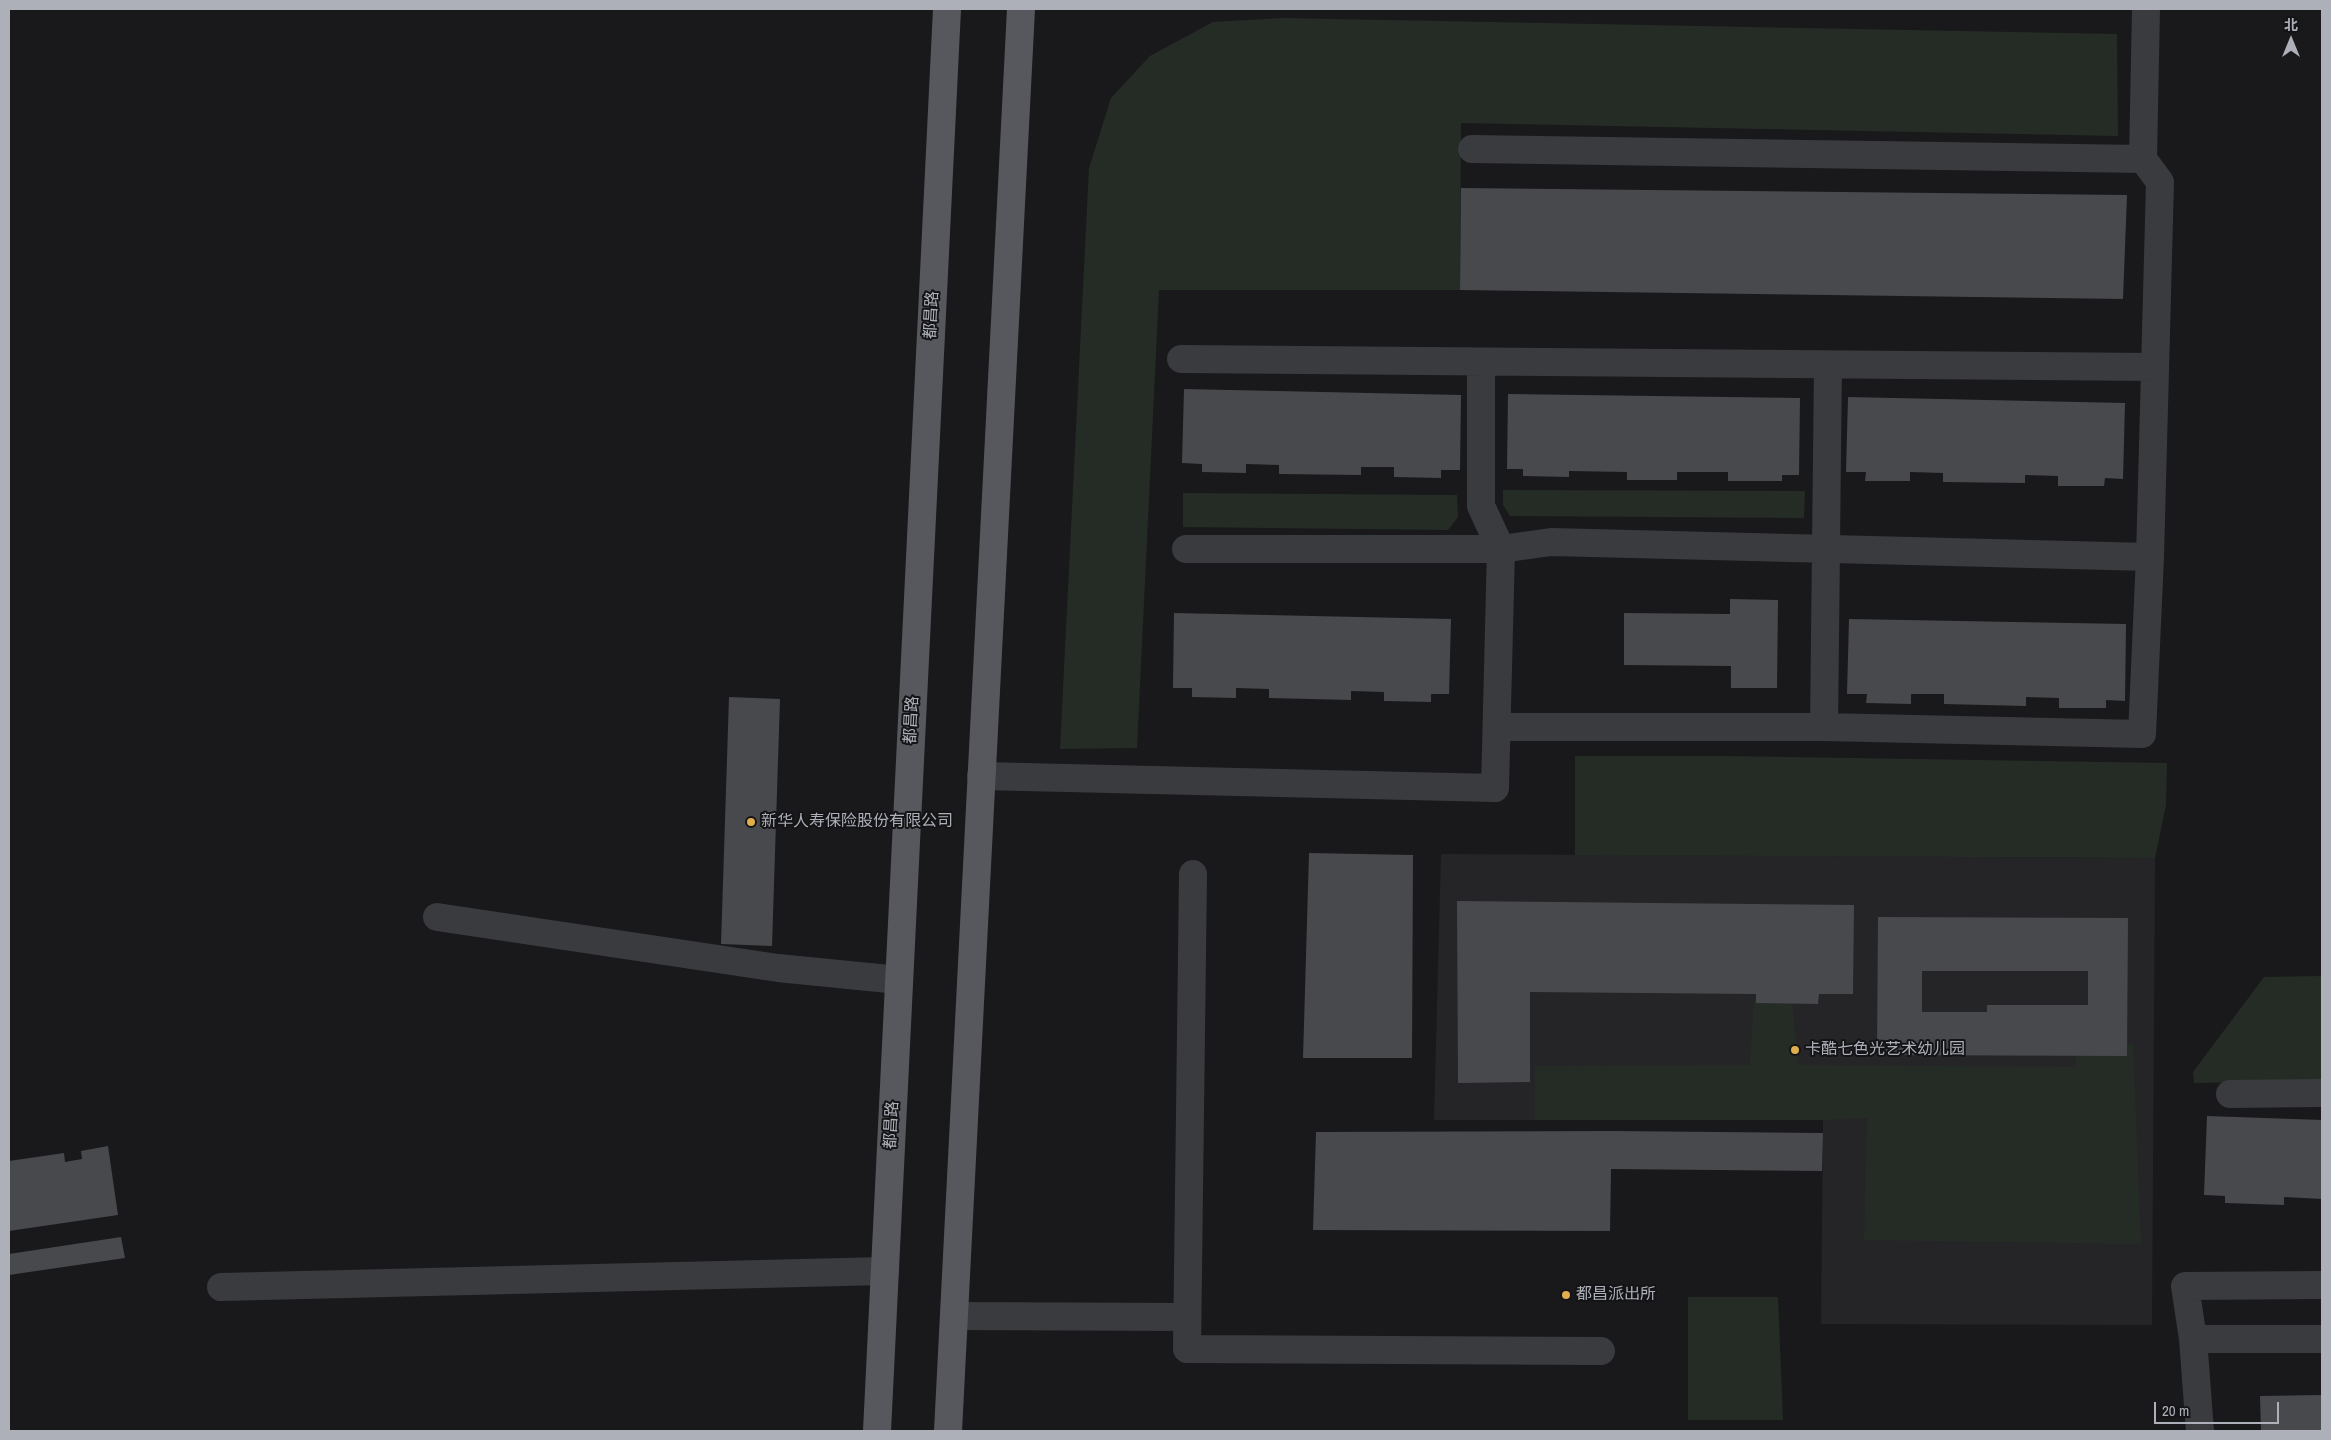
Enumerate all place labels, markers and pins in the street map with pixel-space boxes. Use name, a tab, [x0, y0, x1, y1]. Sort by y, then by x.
place label: 新华人寿保险股份有限公司	[761, 812, 953, 832]
marker: 新华人寿保险股份有限公司	[745, 816, 757, 828]
place label: 卡酷七色光艺术幼儿园	[1805, 1040, 1965, 1060]
marker: 卡酷七色光艺术幼儿园	[1789, 1044, 1801, 1056]
place label: 都昌派出所	[1576, 1285, 1656, 1305]
marker: 都昌派出所	[1560, 1289, 1572, 1301]

